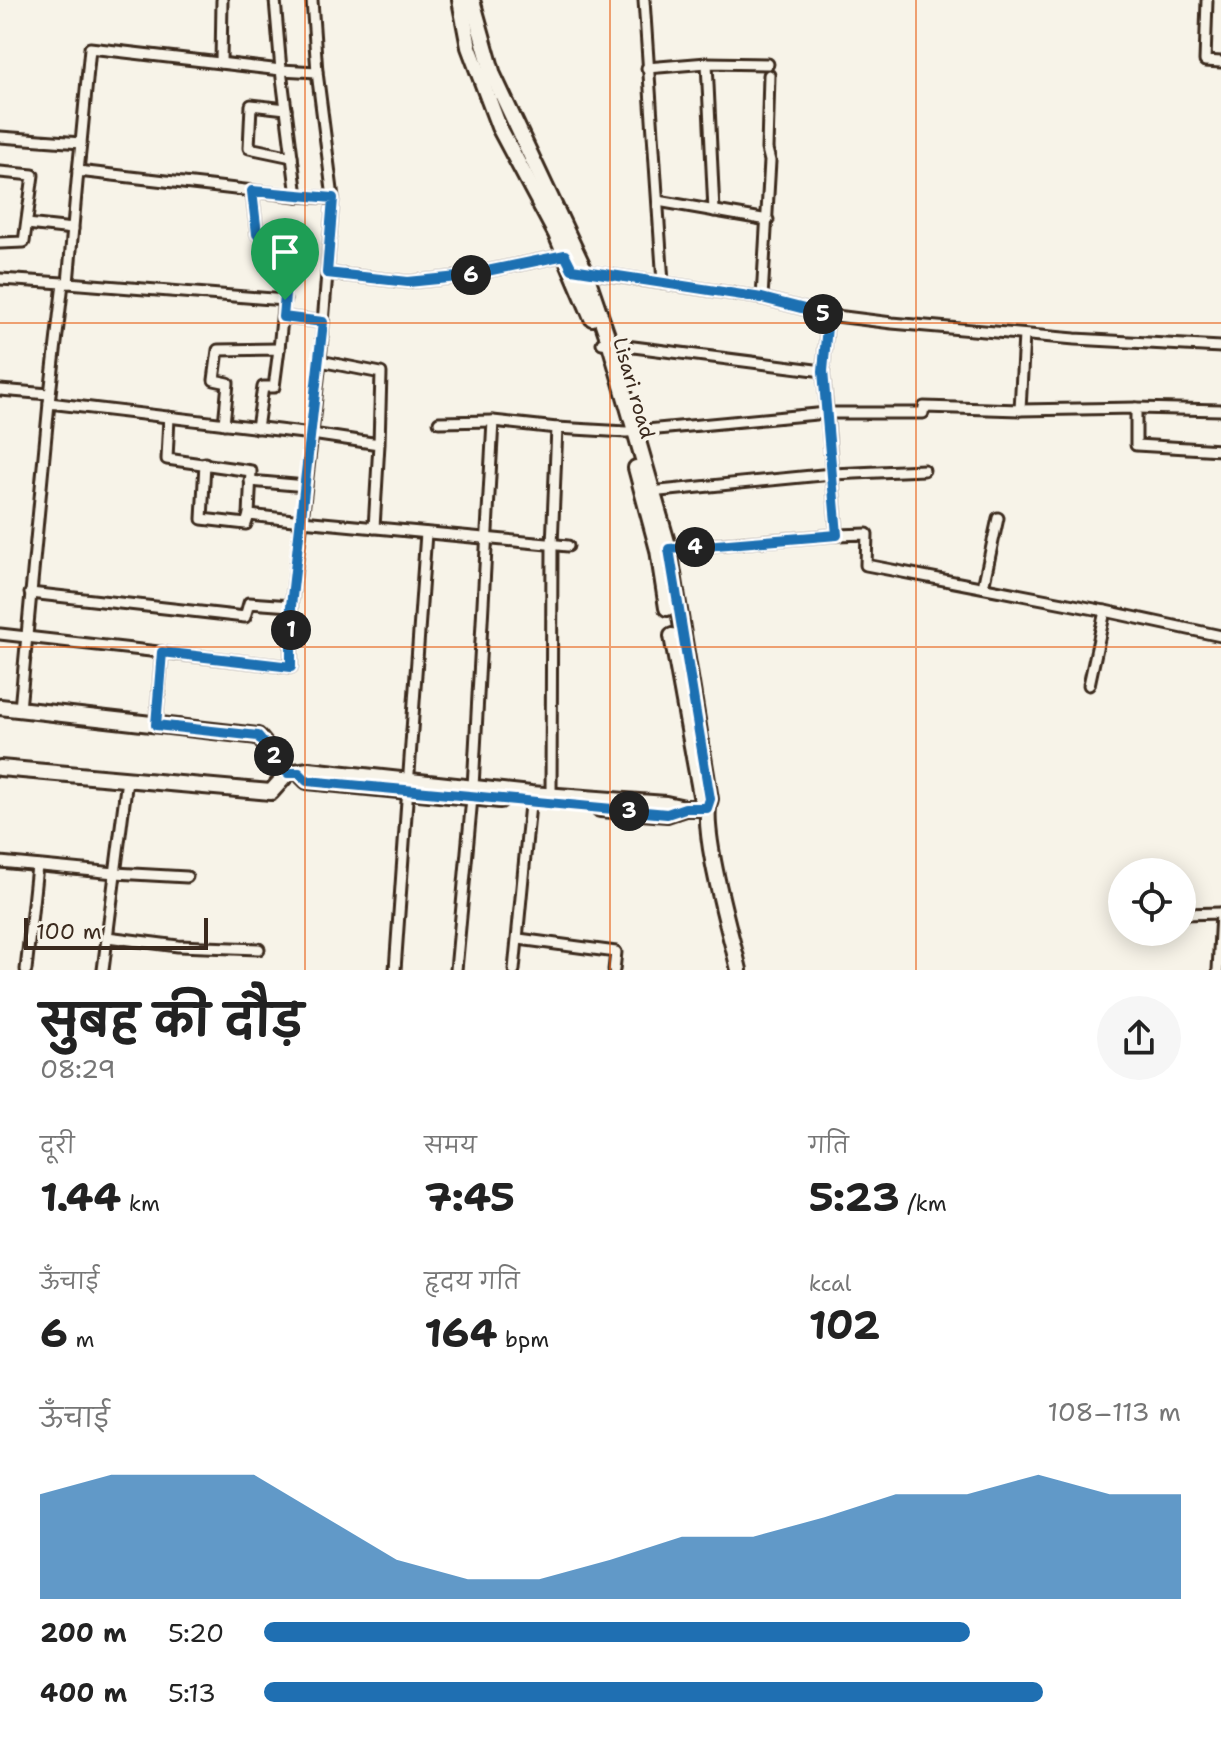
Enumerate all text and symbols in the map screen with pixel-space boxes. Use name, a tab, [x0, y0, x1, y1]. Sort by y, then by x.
pin	[251, 218, 319, 300]
icon: arrive	[263, 230, 307, 274]
pin: 6	[451, 255, 491, 295]
text: 6	[463, 260, 479, 289]
pin: 5	[803, 294, 843, 334]
text: 5	[816, 299, 830, 328]
street label: Lisari road	[607, 334, 661, 442]
pin: 4	[675, 527, 715, 567]
text: 4	[687, 532, 703, 561]
pin: 1	[271, 610, 311, 650]
text: 1	[286, 615, 296, 644]
pin: 2	[254, 736, 294, 776]
text: 2	[266, 741, 282, 770]
pin: 3	[609, 791, 649, 831]
text: 3	[621, 796, 637, 825]
map controls	[1108, 858, 1196, 946]
button: locate	[1108, 858, 1196, 946]
scale bar	[24, 914, 208, 950]
text: 100 m	[36, 917, 102, 946]
text: सुबह की दौड़	[40, 991, 303, 1050]
button: share	[1097, 996, 1181, 1080]
text: 08:29	[40, 1051, 116, 1086]
text: दूरी	[40, 1131, 75, 1160]
text: समय	[424, 1131, 477, 1160]
text: गति	[809, 1131, 849, 1160]
text: 1.44	[40, 1170, 121, 1224]
text: 7:45	[424, 1170, 515, 1224]
text: 5:23	[809, 1170, 900, 1224]
text: km	[121, 1189, 160, 1218]
text: /km	[900, 1189, 947, 1218]
text: ऊँचाई	[40, 1267, 99, 1296]
text: हृदय गति	[424, 1267, 520, 1296]
text: kcal	[809, 1269, 851, 1298]
text: 102	[809, 1298, 880, 1352]
text: 6	[40, 1306, 68, 1360]
text: 164	[424, 1306, 497, 1360]
text: m	[68, 1325, 94, 1354]
text: bpm	[497, 1325, 549, 1354]
text: 108–113 m	[1048, 1394, 1181, 1429]
text: ऊँचाई	[40, 1400, 110, 1435]
text: 200 m	[40, 1615, 127, 1650]
text: 5:20	[168, 1615, 224, 1650]
text: 400 m	[40, 1675, 127, 1710]
text: 5:13	[168, 1675, 216, 1710]

